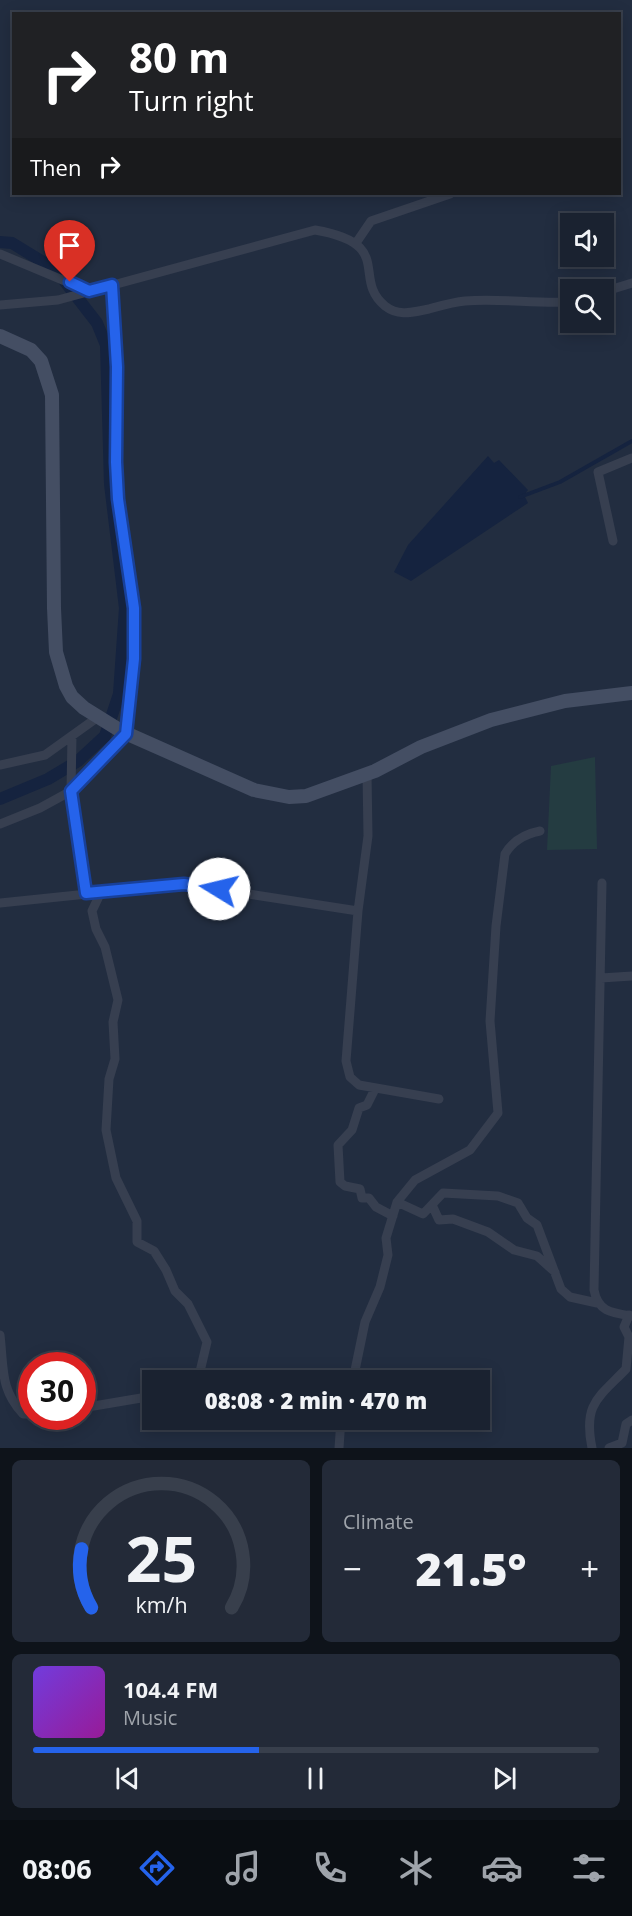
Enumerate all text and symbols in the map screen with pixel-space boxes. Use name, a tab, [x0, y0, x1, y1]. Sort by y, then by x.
text: 80 m	[129, 28, 229, 85]
icon: right	[30, 36, 108, 114]
text: Turn right	[129, 82, 254, 119]
icon: right	[93, 150, 126, 183]
text: Then	[30, 152, 81, 182]
map controls	[560, 213, 614, 333]
button: sound	[560, 213, 614, 267]
pin	[44, 220, 95, 282]
icon: arrive	[53, 229, 86, 262]
button: search	[560, 279, 614, 333]
position arrow	[187, 857, 251, 921]
speed limit sign: 30	[18, 1352, 96, 1430]
text: 08:08 · 2 min · 470 m	[205, 1385, 427, 1415]
text: Climate	[343, 1508, 414, 1535]
text: 25	[125, 1515, 197, 1600]
text: 21.5°	[415, 1538, 527, 1599]
text: −	[343, 1546, 362, 1591]
text: +	[580, 1546, 599, 1591]
text: km/h	[135, 1590, 187, 1619]
text: 104.4 FM	[123, 1674, 218, 1704]
text: Music	[123, 1704, 177, 1731]
icon: previous	[111, 1762, 144, 1795]
icon: pause	[299, 1762, 332, 1795]
icon: next	[488, 1762, 521, 1795]
icon: directions	[136, 1847, 178, 1889]
icon: music	[222, 1847, 264, 1889]
icon: phone	[309, 1847, 351, 1889]
icon: climate	[395, 1847, 437, 1889]
icon: car	[481, 1847, 523, 1889]
icon: filters	[568, 1847, 610, 1889]
text: 08:06	[22, 1850, 92, 1887]

